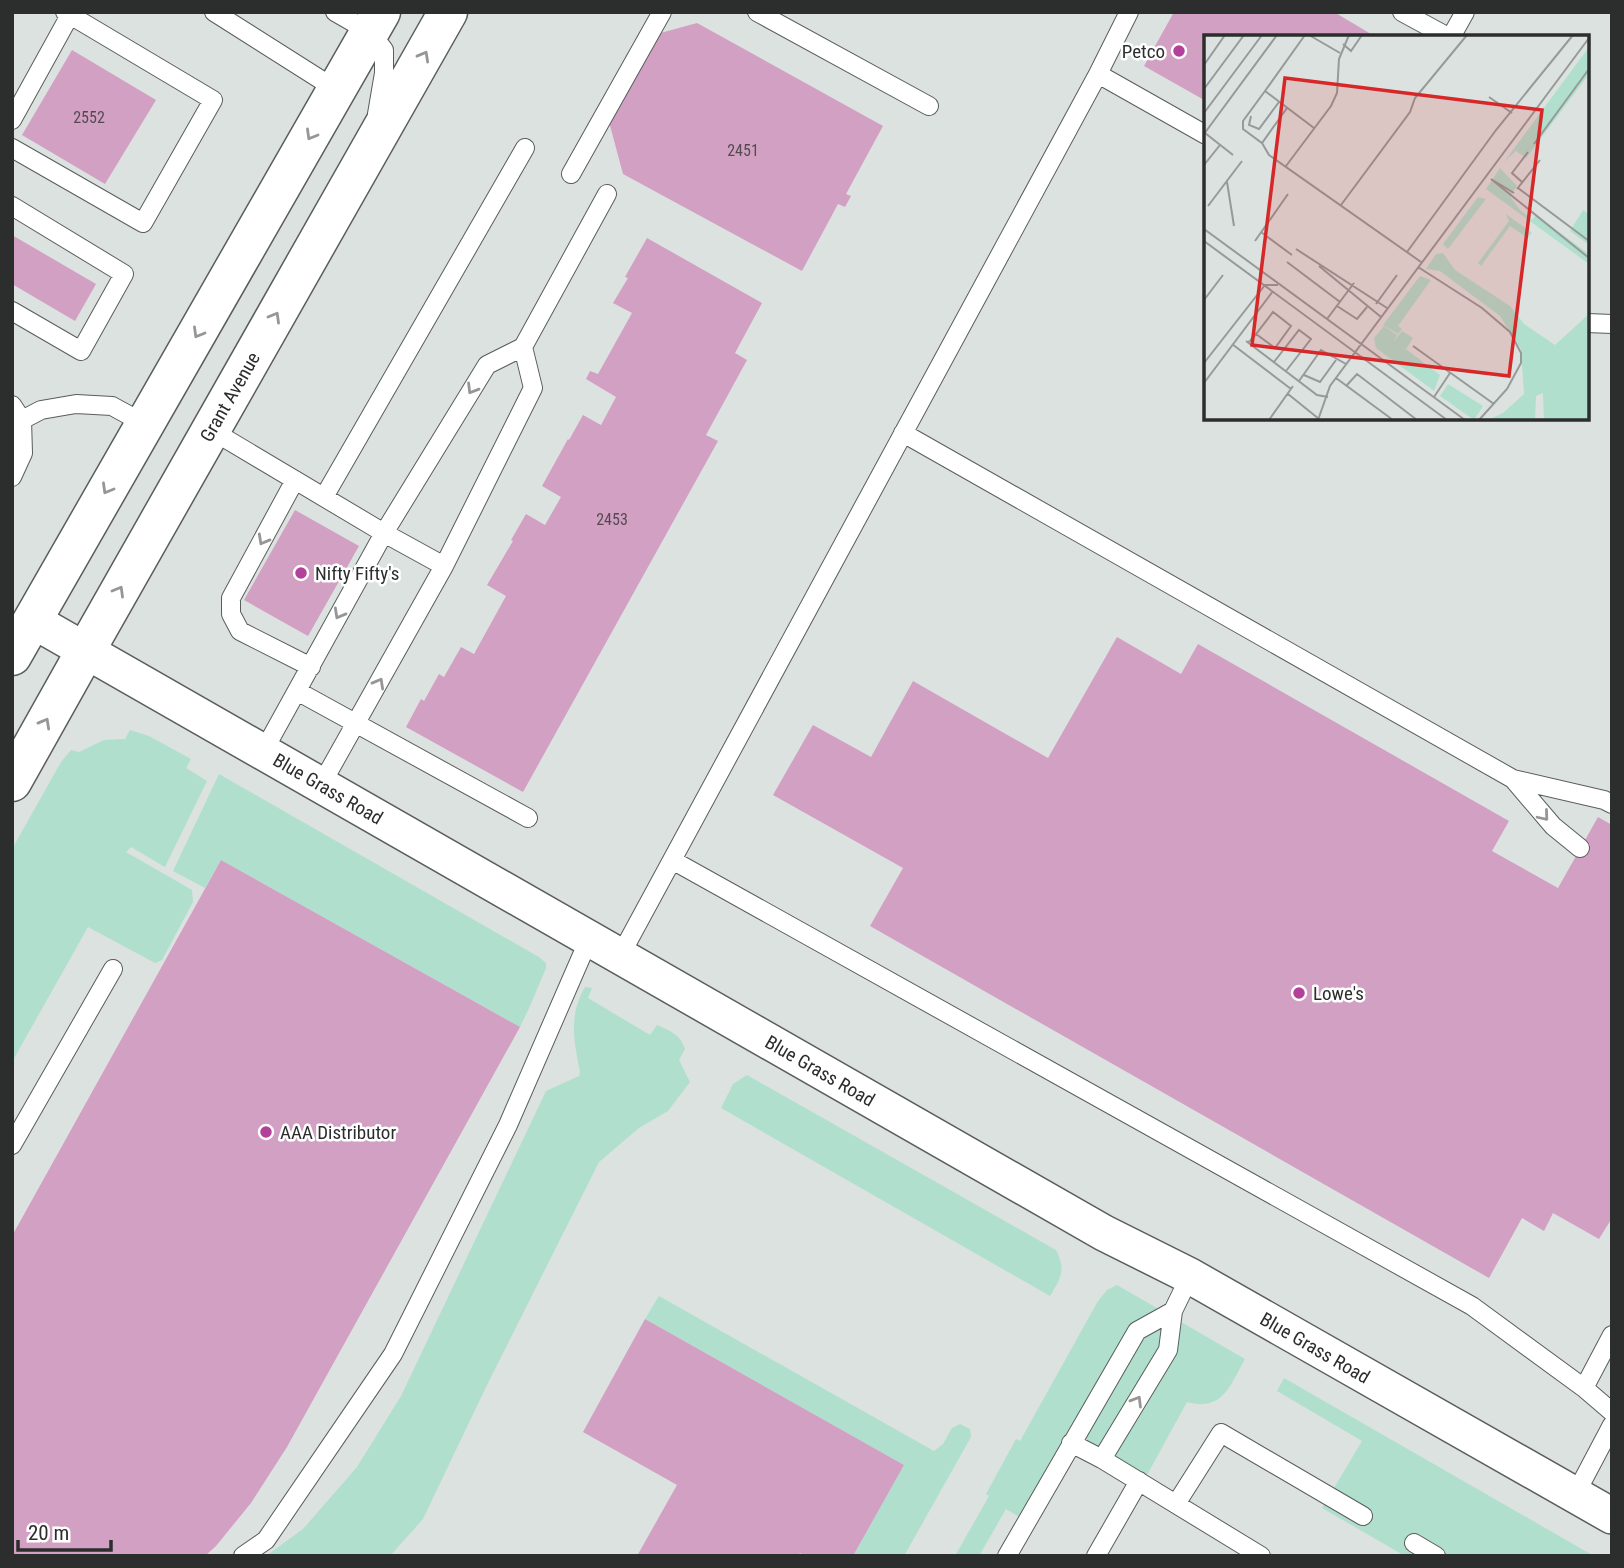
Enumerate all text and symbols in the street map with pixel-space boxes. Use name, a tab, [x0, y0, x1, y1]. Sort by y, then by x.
inset map	[1204, 35, 1589, 420]
place label: Petco	[1122, 40, 1165, 63]
marker: Petco	[1171, 43, 1187, 59]
one-way arrow	[416, 51, 429, 63]
house number: 2552	[73, 108, 105, 127]
one-way arrow	[306, 128, 319, 141]
house number: 2451	[727, 141, 759, 160]
one-way arrow	[267, 312, 280, 325]
one-way arrow	[193, 325, 206, 338]
street label: Grant Avenue	[195, 348, 265, 446]
one-way arrow	[468, 381, 481, 394]
one-way arrow	[102, 482, 115, 495]
house number: 2453	[596, 510, 628, 529]
one-way arrow	[258, 533, 271, 545]
place label: Nifty Fifty's	[315, 562, 399, 585]
marker: Nifty Fifty's	[293, 565, 309, 581]
one-way arrow	[111, 586, 124, 598]
one-way arrow	[334, 607, 347, 620]
one-way arrow	[371, 678, 384, 690]
one-way arrow	[37, 717, 50, 730]
street label: Blue Grass Road	[269, 748, 387, 830]
one-way arrow	[1536, 808, 1548, 821]
place label: Lowe's	[1313, 982, 1364, 1005]
marker: Lowe's	[1291, 985, 1307, 1001]
street label: Blue Grass Road	[761, 1030, 879, 1112]
place label: AAA Distributor	[280, 1121, 396, 1144]
marker: AAA Distributor	[258, 1124, 274, 1140]
street label: Blue Grass Road	[1256, 1307, 1374, 1389]
one-way arrow	[1129, 1395, 1142, 1408]
scale bar	[18, 1508, 110, 1552]
text: 20 m	[28, 1521, 69, 1545]

